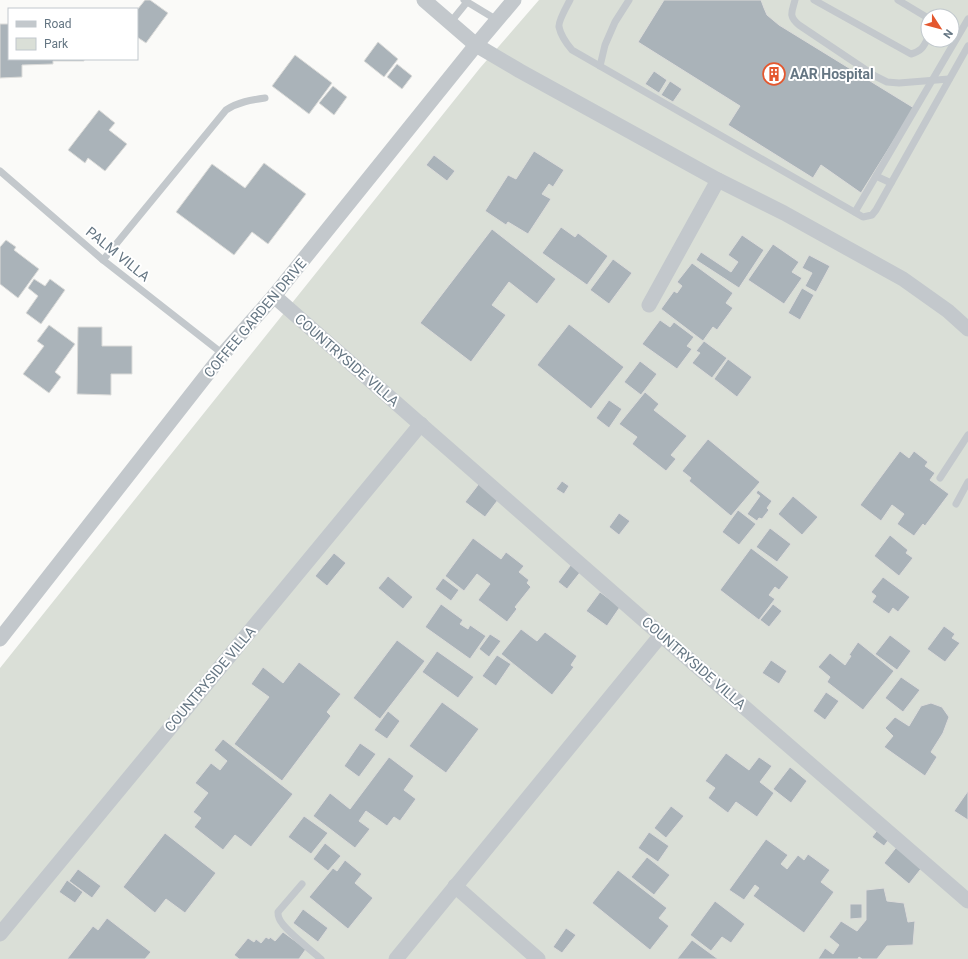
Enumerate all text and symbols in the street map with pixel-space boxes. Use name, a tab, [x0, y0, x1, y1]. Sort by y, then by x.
legend	[8, 8, 138, 60]
north arrow	[920, 8, 960, 48]
text: Road	[44, 17, 72, 31]
text: N	[940, 27, 955, 41]
text: Park	[44, 37, 69, 51]
building icon: AAR Hospital	[761, 61, 787, 87]
place label: AAR Hospital	[790, 66, 874, 82]
street label: PALM VILLA	[83, 223, 153, 285]
street label: COFFEE GARDEN DRIVE	[201, 255, 309, 381]
street label: COUNTRYSIDE VILLA	[292, 311, 402, 409]
street label: COUNTRYSIDE VILLA	[639, 614, 749, 712]
street label: COUNTRYSIDE VILLA	[161, 623, 259, 735]

